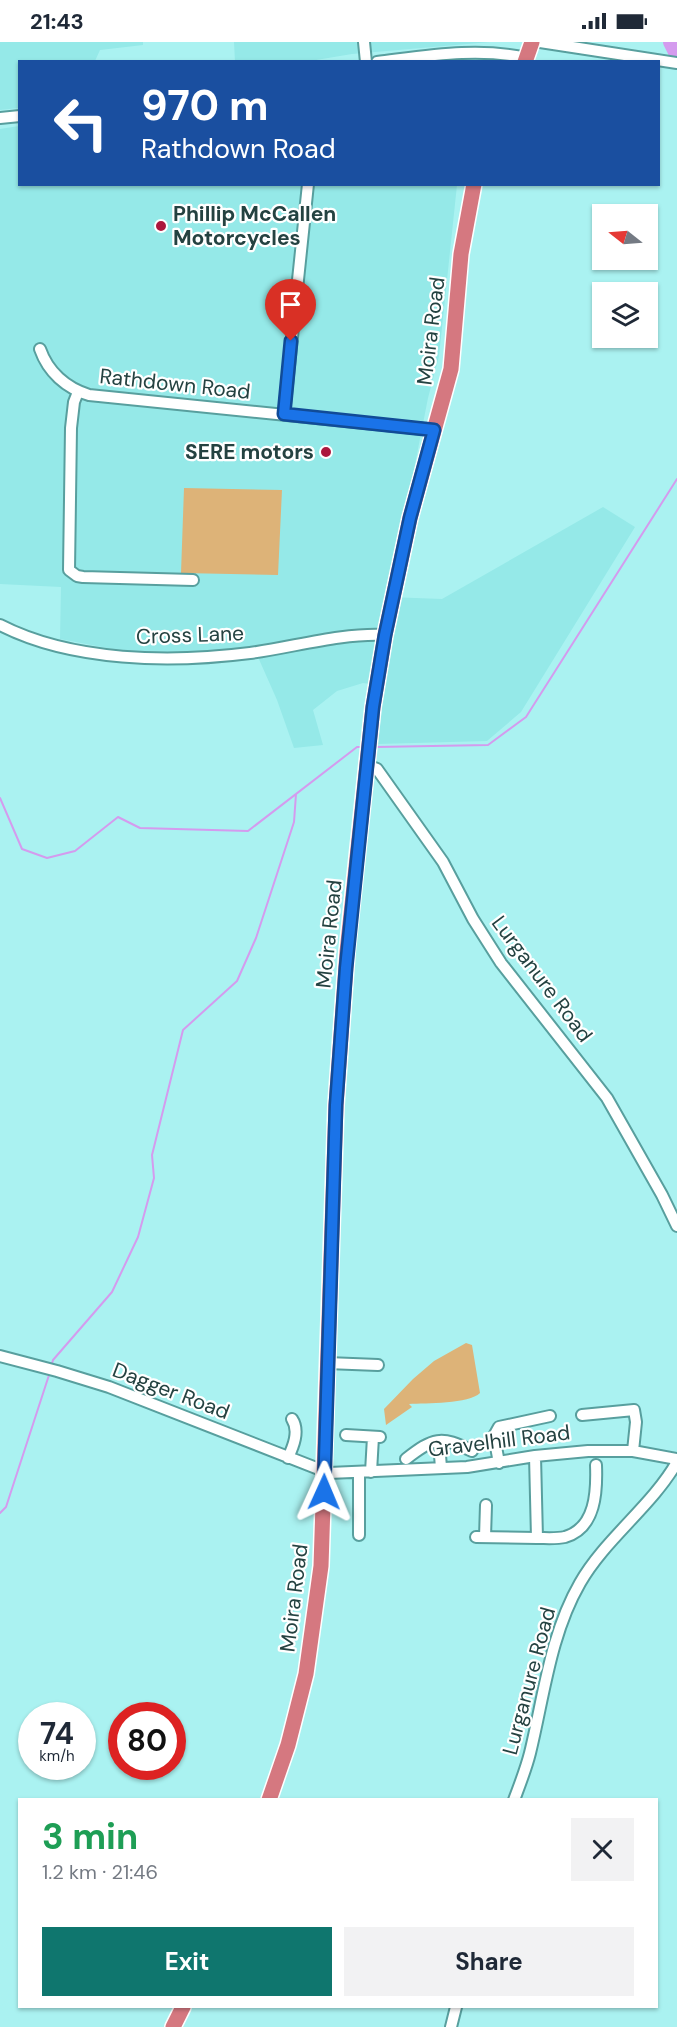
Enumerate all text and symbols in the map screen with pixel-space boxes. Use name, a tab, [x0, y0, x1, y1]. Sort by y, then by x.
text: 21:43	[30, 7, 84, 36]
text: 970 m	[141, 78, 269, 133]
icon: left	[42, 84, 120, 162]
text: Rathdown Road	[141, 131, 336, 166]
place label: Phillip McCallen Motorcycles	[173, 200, 336, 252]
north arrow	[592, 204, 658, 270]
map controls	[592, 204, 658, 348]
marker: Phillip McCallen Motorcycles	[154, 219, 168, 233]
street label: Moira Road	[410, 275, 452, 387]
pin	[265, 279, 316, 341]
button: layers	[592, 282, 658, 348]
icon: arrive	[274, 288, 307, 321]
street label: Rathdown Road	[98, 362, 252, 406]
place label: SERE motors	[185, 438, 314, 466]
marker: SERE motors	[319, 445, 333, 459]
street label: Cross Lane	[136, 619, 245, 651]
street label: Moira Road	[309, 878, 349, 990]
street label: Lurganure Road	[485, 910, 599, 1048]
street label: Dagger Road	[109, 1356, 233, 1426]
street label: Gravelhill Road	[426, 1418, 572, 1464]
position arrow	[292, 1460, 356, 1524]
street label: Moira Road	[273, 1542, 315, 1654]
street label: Lurganure Road	[496, 1604, 562, 1758]
speed limit sign: 80	[108, 1702, 186, 1780]
text: 74	[40, 1714, 74, 1753]
text: km/h	[39, 1746, 75, 1766]
text: 3 min	[42, 1813, 138, 1860]
button: close	[571, 1818, 634, 1881]
text: 1.2 km · 21:46	[42, 1859, 158, 1885]
button: Exit	[42, 1927, 332, 1996]
button: Share	[344, 1927, 634, 1996]

